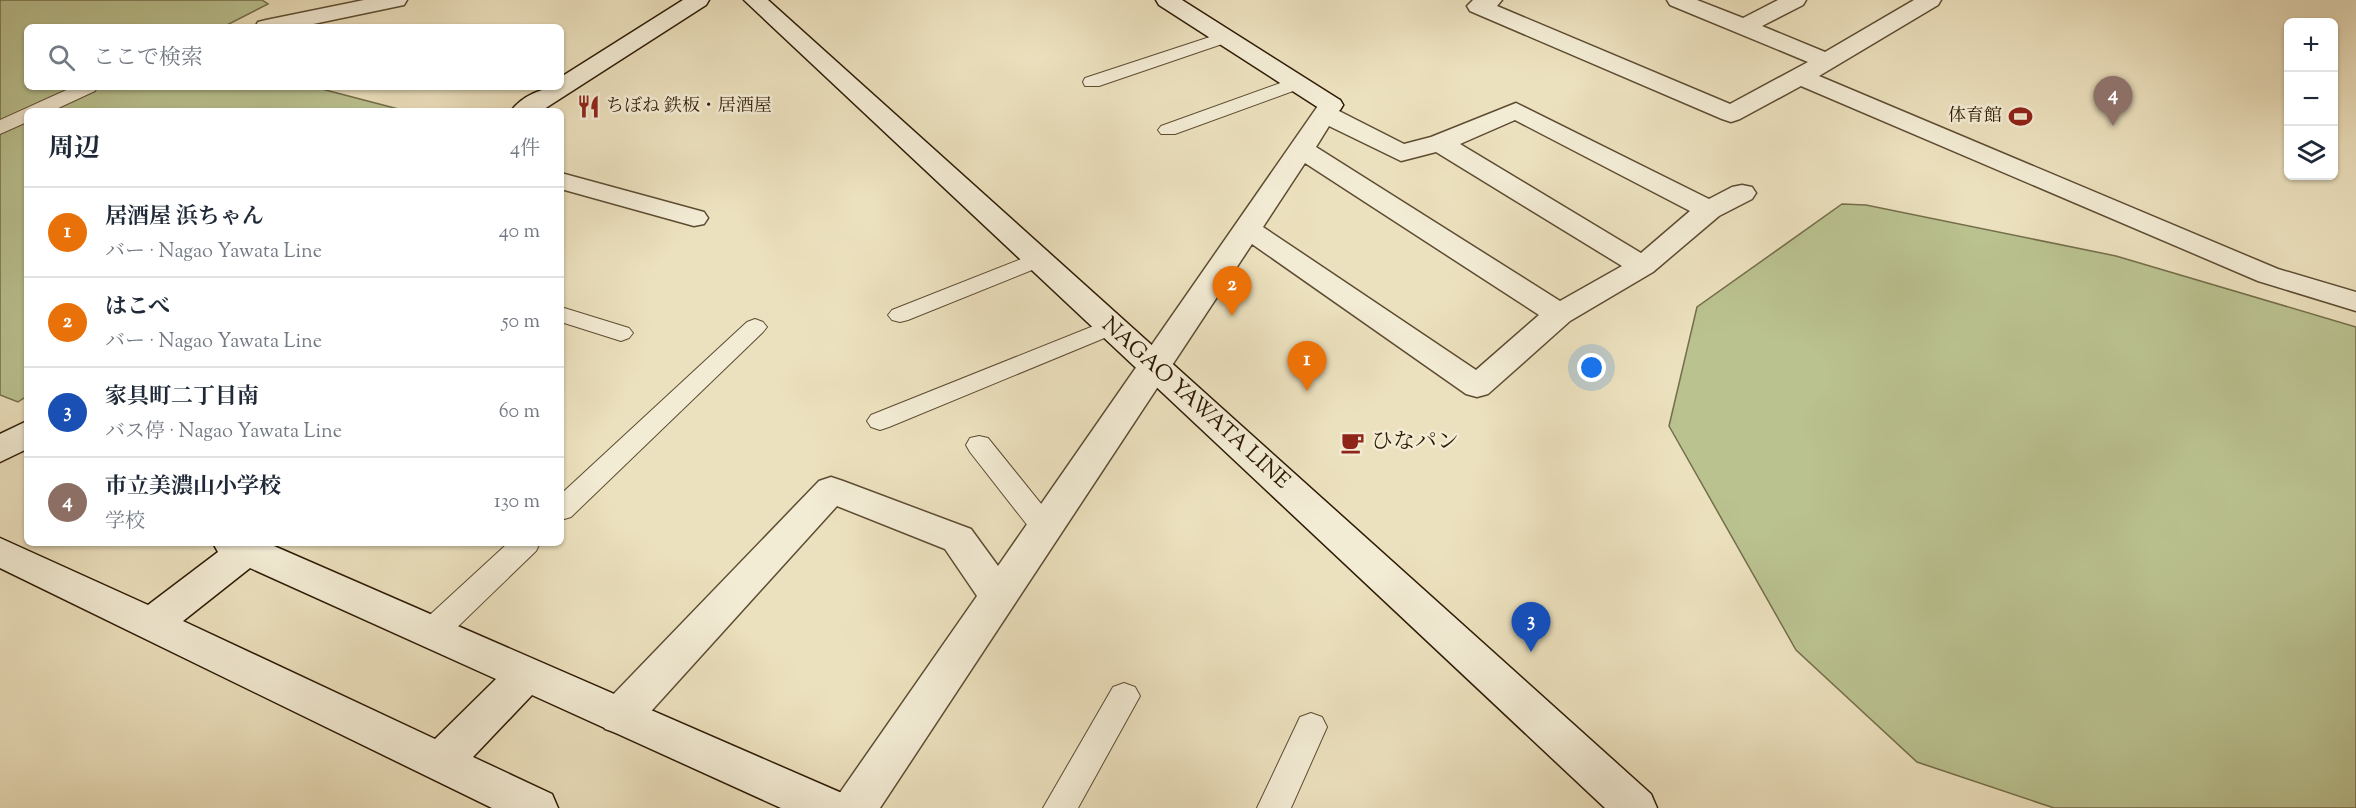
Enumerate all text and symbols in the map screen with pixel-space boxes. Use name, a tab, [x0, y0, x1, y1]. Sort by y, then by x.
map controls	[2284, 18, 2338, 180]
button: +	[2284, 18, 2338, 72]
search box	[24, 24, 564, 90]
icon: search	[45, 41, 78, 74]
text: ここで検索	[93, 43, 203, 75]
button: −	[2284, 72, 2338, 126]
pin: 4	[2094, 76, 2132, 126]
restaurant icon: ちぼね 鉄板・居酒屋	[575, 94, 601, 120]
place label: ちぼね 鉄板・居酒屋	[606, 94, 772, 120]
place label: 体育館	[1948, 104, 2002, 130]
sports icon: 体育館	[2007, 104, 2033, 130]
button: layers	[2284, 126, 2338, 180]
text: 周辺	[48, 131, 100, 168]
text: 4件	[510, 135, 540, 164]
text: 居酒屋 浜ちゃん	[105, 202, 264, 234]
text: 1	[64, 218, 71, 247]
text: 40 m	[499, 218, 540, 247]
text: バー · Nagao Yawata Line	[105, 238, 322, 267]
pin: 2	[1212, 266, 1252, 316]
text: はこべ	[105, 292, 170, 324]
text: 2	[63, 308, 72, 337]
text: 50 m	[502, 308, 540, 337]
street label: NAGAO YAWATA LINE	[1094, 310, 1296, 498]
text: バー · Nagao Yawata Line	[105, 328, 322, 357]
pin: 1	[1288, 342, 1326, 391]
your location	[1577, 353, 1606, 382]
text: 家具町二丁目南	[105, 382, 259, 414]
text: 3	[63, 398, 72, 427]
text: 60 m	[499, 398, 540, 427]
text: バス停 · Nagao Yawata Line	[105, 418, 342, 447]
place label: ひなパン	[1371, 427, 1459, 459]
cafe icon: ひなパン	[1340, 430, 1366, 456]
text: 市立美濃山小学校	[105, 472, 281, 504]
text: 4	[62, 488, 73, 517]
text: 130 m	[494, 488, 540, 517]
text: 学校	[105, 508, 145, 537]
pin: 3	[1512, 602, 1550, 652]

